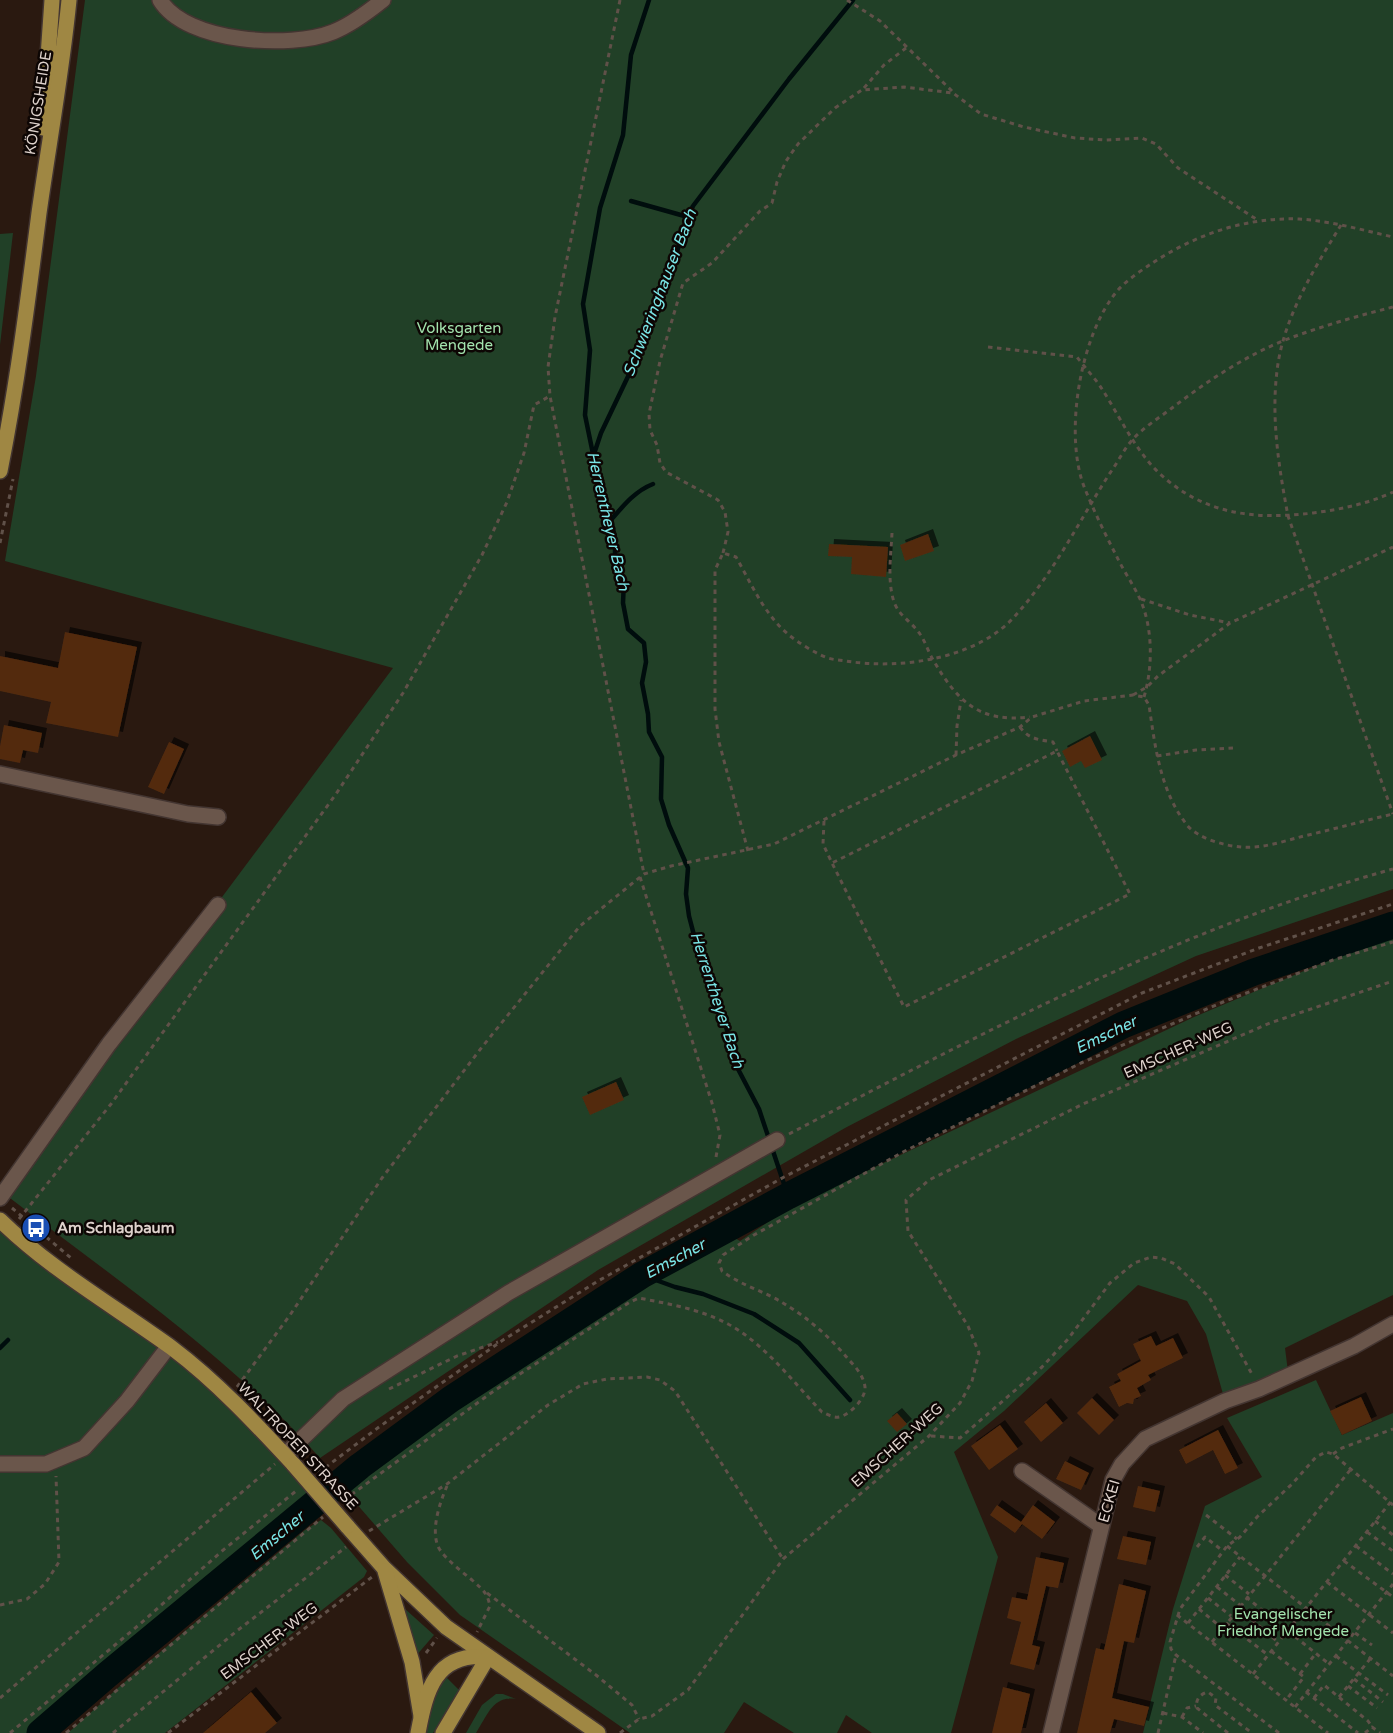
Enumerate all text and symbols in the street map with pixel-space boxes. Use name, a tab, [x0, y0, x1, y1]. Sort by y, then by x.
street label: KÖNIGSHEIDE	[21, 50, 55, 156]
water label: Schwieringhauser Bach	[619, 205, 702, 379]
park label: Volksgarten Mengede	[417, 319, 501, 354]
water label: Herrentheyer Bach	[582, 449, 634, 594]
water label: Herrentheyer Bach	[685, 929, 749, 1072]
water label: Emscher	[1072, 1011, 1142, 1058]
street label: EMSCHER-WEG	[1121, 1018, 1235, 1082]
bus stop icon: Am Schlagbaum	[20, 1212, 52, 1244]
place label: Am Schlagbaum	[57, 1219, 175, 1238]
water label: Emscher	[641, 1234, 710, 1283]
street label: WALTROPER STRASSE	[234, 1378, 362, 1514]
street label: EMSCHER-WEG	[847, 1399, 947, 1491]
street label: ECKEI	[1094, 1477, 1124, 1525]
water label: Emscher	[245, 1506, 310, 1565]
street label: EMSCHER-WEG	[217, 1598, 321, 1684]
park label: Evangelischer Friedhof Mengede	[1217, 1605, 1349, 1640]

